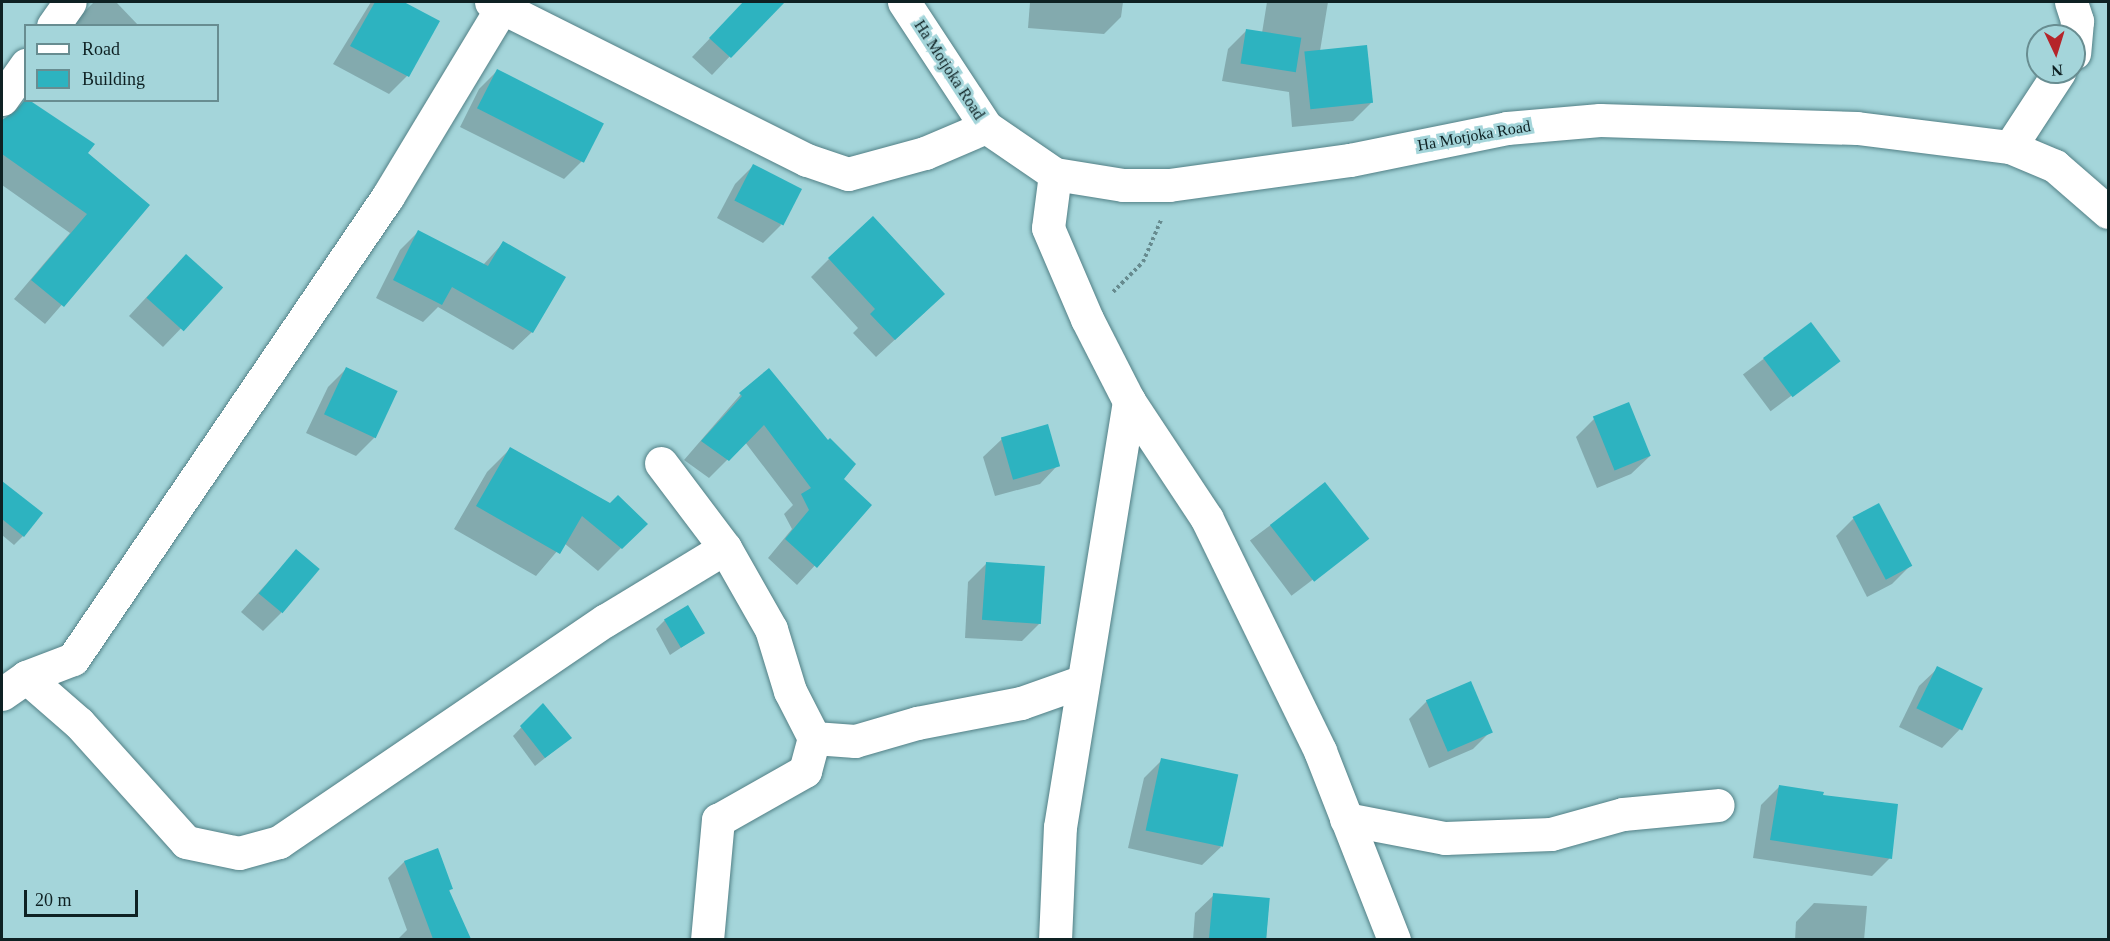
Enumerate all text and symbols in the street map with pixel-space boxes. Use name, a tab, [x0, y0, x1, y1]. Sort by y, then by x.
street label: Ha Motjoka Road	[910, 17, 988, 123]
legend	[24, 24, 219, 102]
north arrow	[2026, 24, 2086, 84]
text: Road	[82, 39, 120, 59]
text: N	[2051, 62, 2064, 79]
text: Building	[82, 69, 145, 89]
street label: Ha Motjoka Road	[1416, 117, 1532, 155]
scale bar	[27, 878, 141, 916]
text: 20 m	[35, 890, 72, 910]

